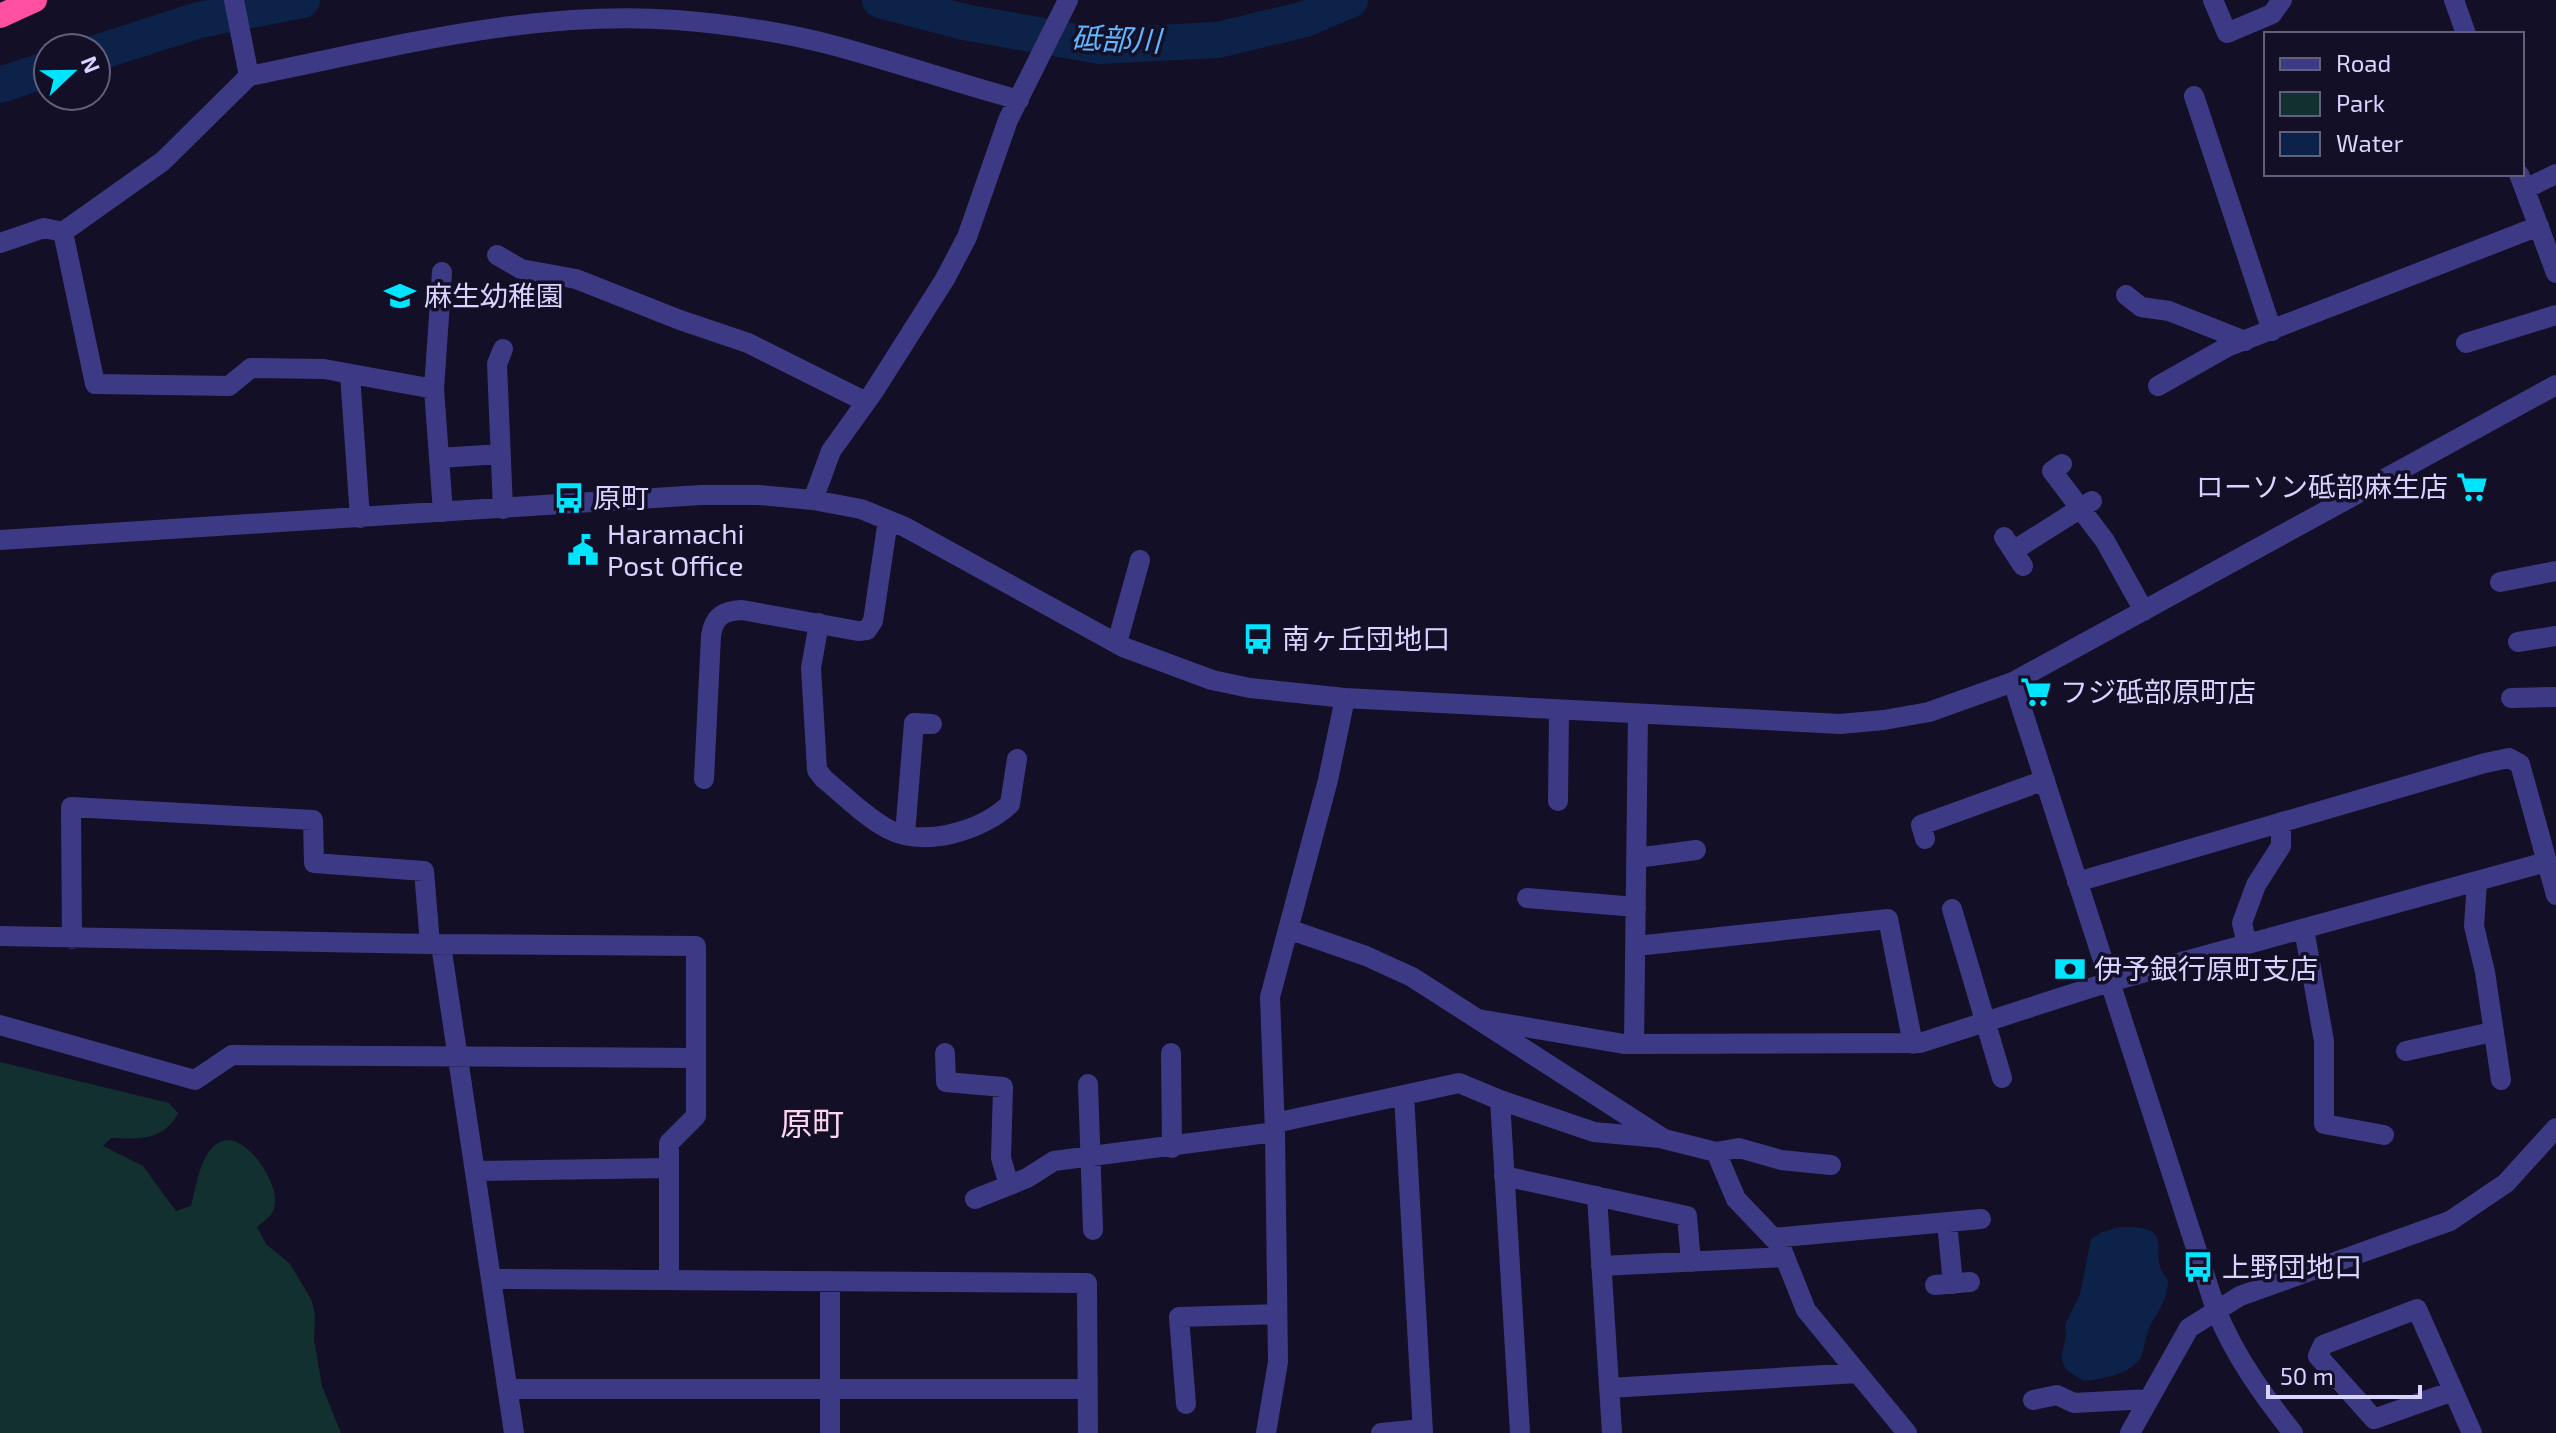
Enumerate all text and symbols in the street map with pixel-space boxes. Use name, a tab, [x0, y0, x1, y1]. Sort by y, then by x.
water label: 砥部川	[1070, 18, 1165, 58]
north arrow	[32, 32, 112, 112]
legend	[2264, 32, 2524, 176]
text: Road	[2336, 48, 2391, 77]
text: N	[76, 52, 107, 76]
text: Park	[2336, 88, 2385, 117]
text: Water	[2336, 128, 2404, 157]
place label: 麻生幼稚園	[424, 278, 564, 312]
school or university icon: 麻生幼稚園	[383, 279, 417, 313]
place label: ローソン砥部麻生店	[2196, 469, 2448, 503]
supermarket icon: ローソン砥部麻生店	[2455, 470, 2489, 504]
place label: 原町	[593, 480, 649, 514]
bus stop icon: 原町	[552, 481, 586, 515]
place label: Haramachi Post Office	[607, 516, 744, 582]
public building icon: Haramachi Post Office	[566, 533, 600, 567]
place label: 南ヶ丘団地口	[1282, 621, 1450, 655]
bus stop icon: 南ヶ丘団地口	[1241, 622, 1275, 656]
place label: フジ砥部原町店	[2060, 674, 2256, 708]
supermarket icon: フジ砥部原町店	[2019, 675, 2053, 709]
place label: 伊予銀行原町支店	[2094, 951, 2318, 985]
bank icon: 伊予銀行原町支店	[2053, 952, 2087, 986]
district label: 原町	[780, 1103, 844, 1141]
place label: 上野団地口	[2222, 1249, 2362, 1283]
bus stop icon: 上野団地口	[2181, 1250, 2215, 1284]
scale bar	[2268, 1349, 2420, 1399]
text: 50 m	[2280, 1361, 2334, 1390]

